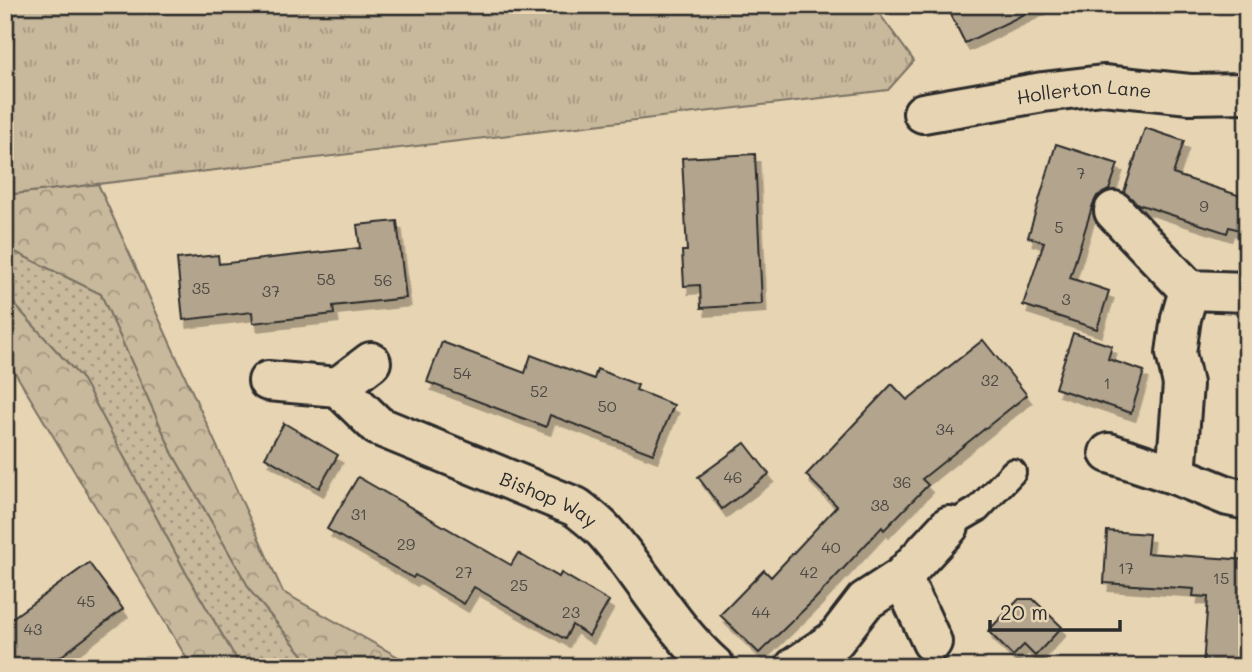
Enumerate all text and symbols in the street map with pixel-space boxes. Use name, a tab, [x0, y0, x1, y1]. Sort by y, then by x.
street label: Hollerton Lane	[1014, 72, 1153, 109]
house number: 7	[1077, 162, 1086, 183]
house number: 9	[1199, 195, 1209, 216]
house number: 5	[1054, 216, 1064, 237]
house number: 58	[316, 268, 336, 289]
house number: 56	[374, 269, 393, 290]
house number: 35	[192, 277, 210, 298]
house number: 37	[262, 280, 280, 301]
house number: 3	[1061, 288, 1071, 309]
house number: 54	[453, 362, 472, 383]
house number: 32	[981, 369, 999, 390]
house number: 1	[1103, 372, 1111, 393]
house number: 52	[530, 380, 548, 401]
house number: 50	[597, 395, 617, 416]
house number: 34	[936, 418, 955, 439]
street label: Bishop Way	[497, 465, 603, 532]
house number: 46	[723, 466, 743, 487]
house number: 36	[892, 471, 912, 492]
house number: 38	[870, 494, 890, 515]
house number: 31	[351, 503, 367, 524]
house number: 29	[397, 533, 415, 554]
house number: 40	[821, 536, 841, 557]
house number: 17	[1118, 557, 1134, 578]
house number: 27	[455, 561, 473, 582]
house number: 42	[800, 561, 818, 582]
house number: 15	[1213, 567, 1229, 588]
house number: 25	[510, 574, 528, 595]
scale bar	[990, 588, 1119, 632]
house number: 45	[77, 590, 95, 611]
text: 20 m	[1000, 598, 1048, 625]
house number: 23	[562, 601, 580, 622]
house number: 44	[752, 601, 771, 622]
house number: 43	[24, 618, 42, 639]

